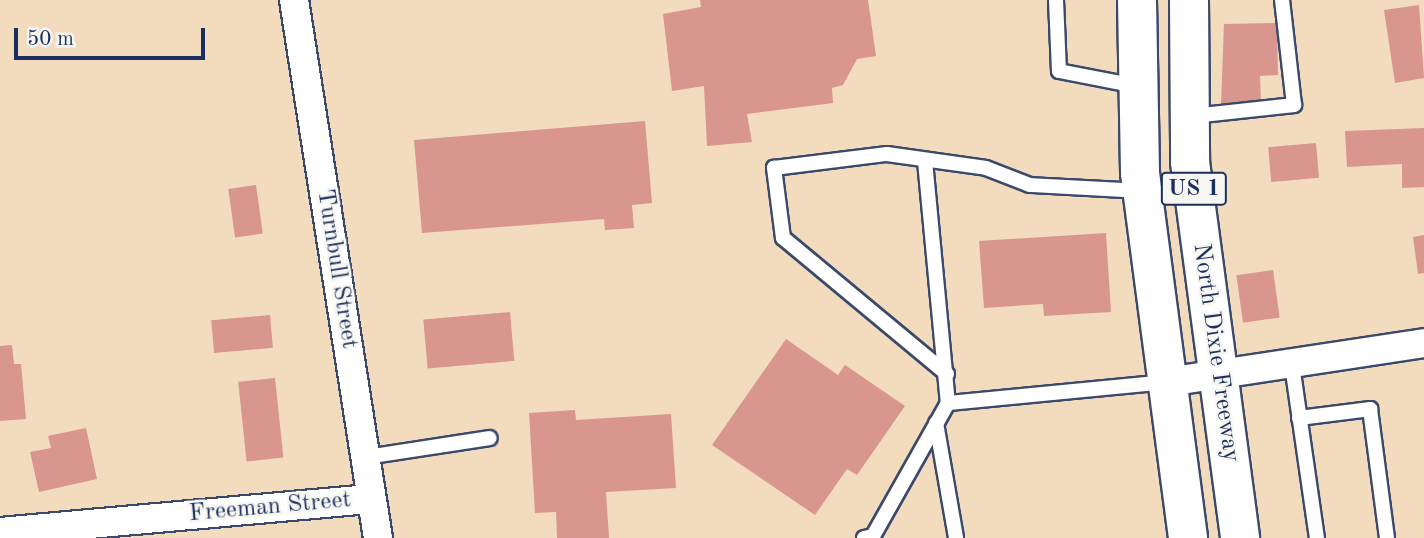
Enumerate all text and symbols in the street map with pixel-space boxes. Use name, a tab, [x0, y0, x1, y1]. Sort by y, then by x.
scale bar	[18, 14, 208, 58]
text: 50 m	[27, 29, 74, 50]
road number: US 1	[1161, 170, 1227, 208]
street label: Turnbull Street	[309, 187, 363, 351]
street label: North Dixie Freeway	[1185, 242, 1245, 464]
street label: Freeman Street	[188, 487, 352, 529]

